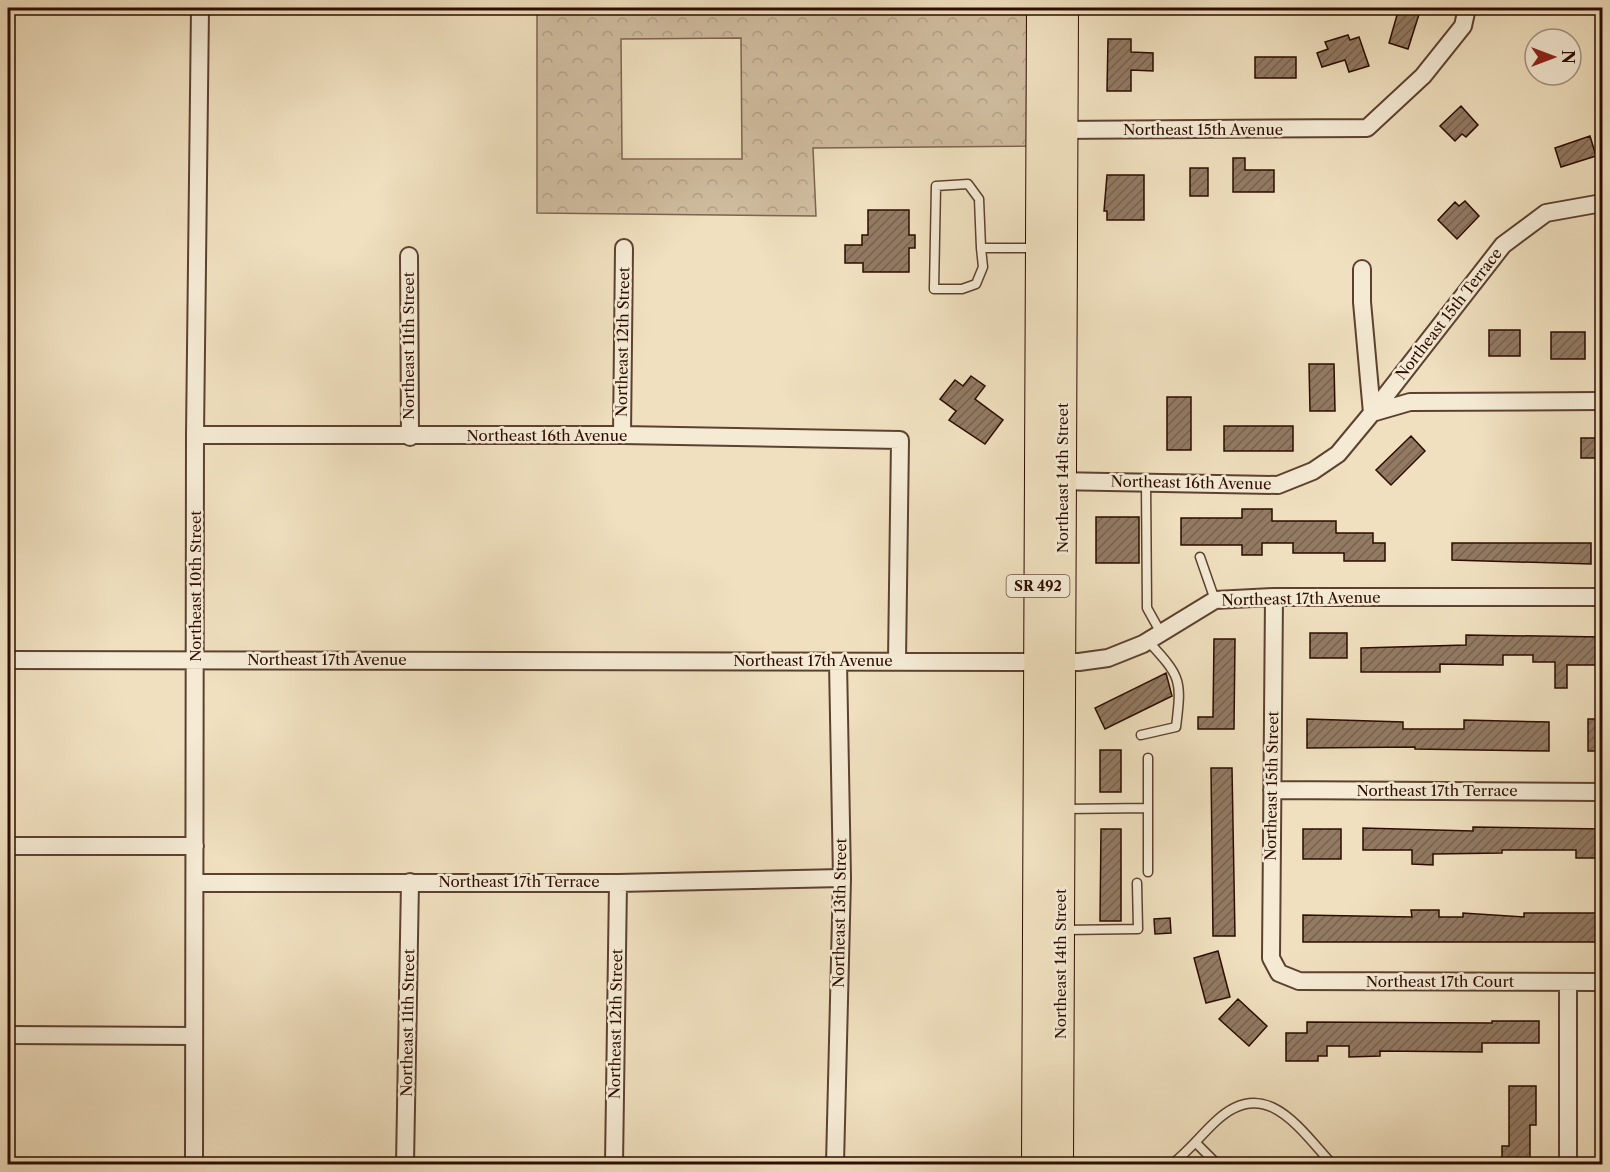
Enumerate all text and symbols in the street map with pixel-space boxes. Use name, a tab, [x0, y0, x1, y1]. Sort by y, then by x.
north arrow	[1523, 27, 1583, 87]
text: N	[1558, 50, 1578, 64]
street label: Northeast 15th Avenue	[1123, 120, 1283, 139]
street label: Northeast 15th Terrace	[1391, 244, 1506, 383]
street label: Northeast 12th Street	[612, 266, 633, 417]
street label: Northeast 11th Street	[399, 271, 418, 420]
street label: Northeast 14th Street	[1053, 402, 1072, 553]
street label: Northeast 16th Avenue	[467, 426, 627, 445]
street label: Northeast 16th Avenue	[1110, 472, 1272, 493]
street label: Northeast 10th Street	[186, 510, 205, 662]
road number: SR 492	[1006, 575, 1070, 597]
street label: Northeast 17th Avenue	[1221, 588, 1381, 609]
street label: Northeast 17th Avenue	[247, 650, 407, 669]
street label: Northeast 17th Avenue	[733, 651, 893, 670]
street label: Northeast 15th Street	[1261, 710, 1282, 861]
street label: Northeast 17th Terrace	[1356, 781, 1518, 800]
street label: Northeast 13th Street	[829, 837, 850, 988]
street label: Northeast 17th Terrace	[438, 872, 600, 891]
street label: Northeast 14th Street	[1051, 888, 1070, 1039]
street label: Northeast 11th Street	[397, 948, 418, 1097]
street label: Northeast 12th Street	[605, 948, 626, 1099]
street label: Northeast 17th Court	[1366, 972, 1515, 991]

